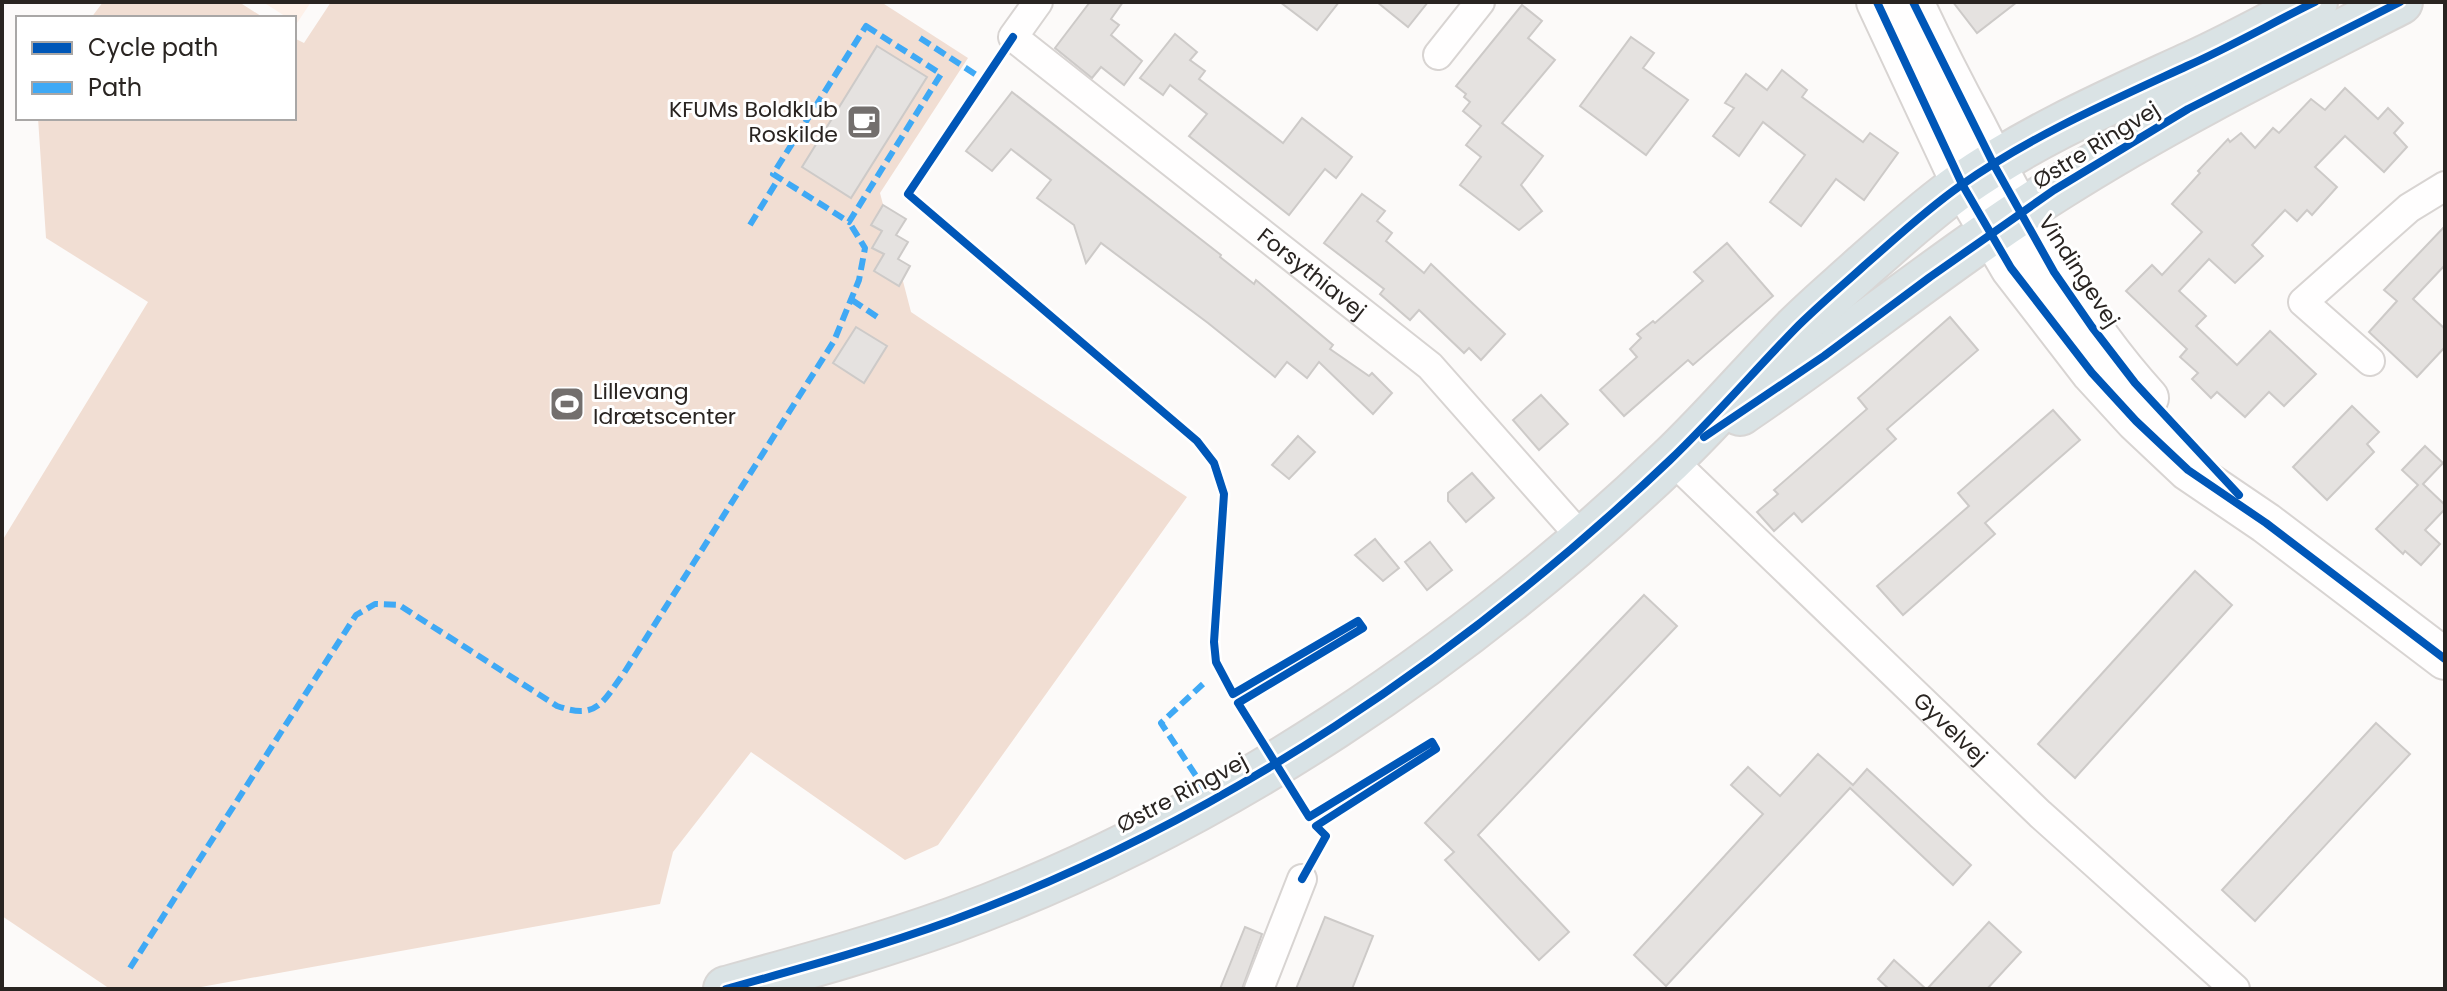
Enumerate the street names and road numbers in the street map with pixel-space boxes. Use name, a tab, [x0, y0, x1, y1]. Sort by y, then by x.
street label: Østre Ringvej	[2027, 94, 2165, 196]
street label: Vindingevej	[2031, 209, 2127, 333]
street label: Forsythiavej	[1251, 220, 1373, 326]
street label: Gyvelvej	[1907, 685, 1995, 771]
street label: Østre Ringvej	[1111, 746, 1253, 840]

